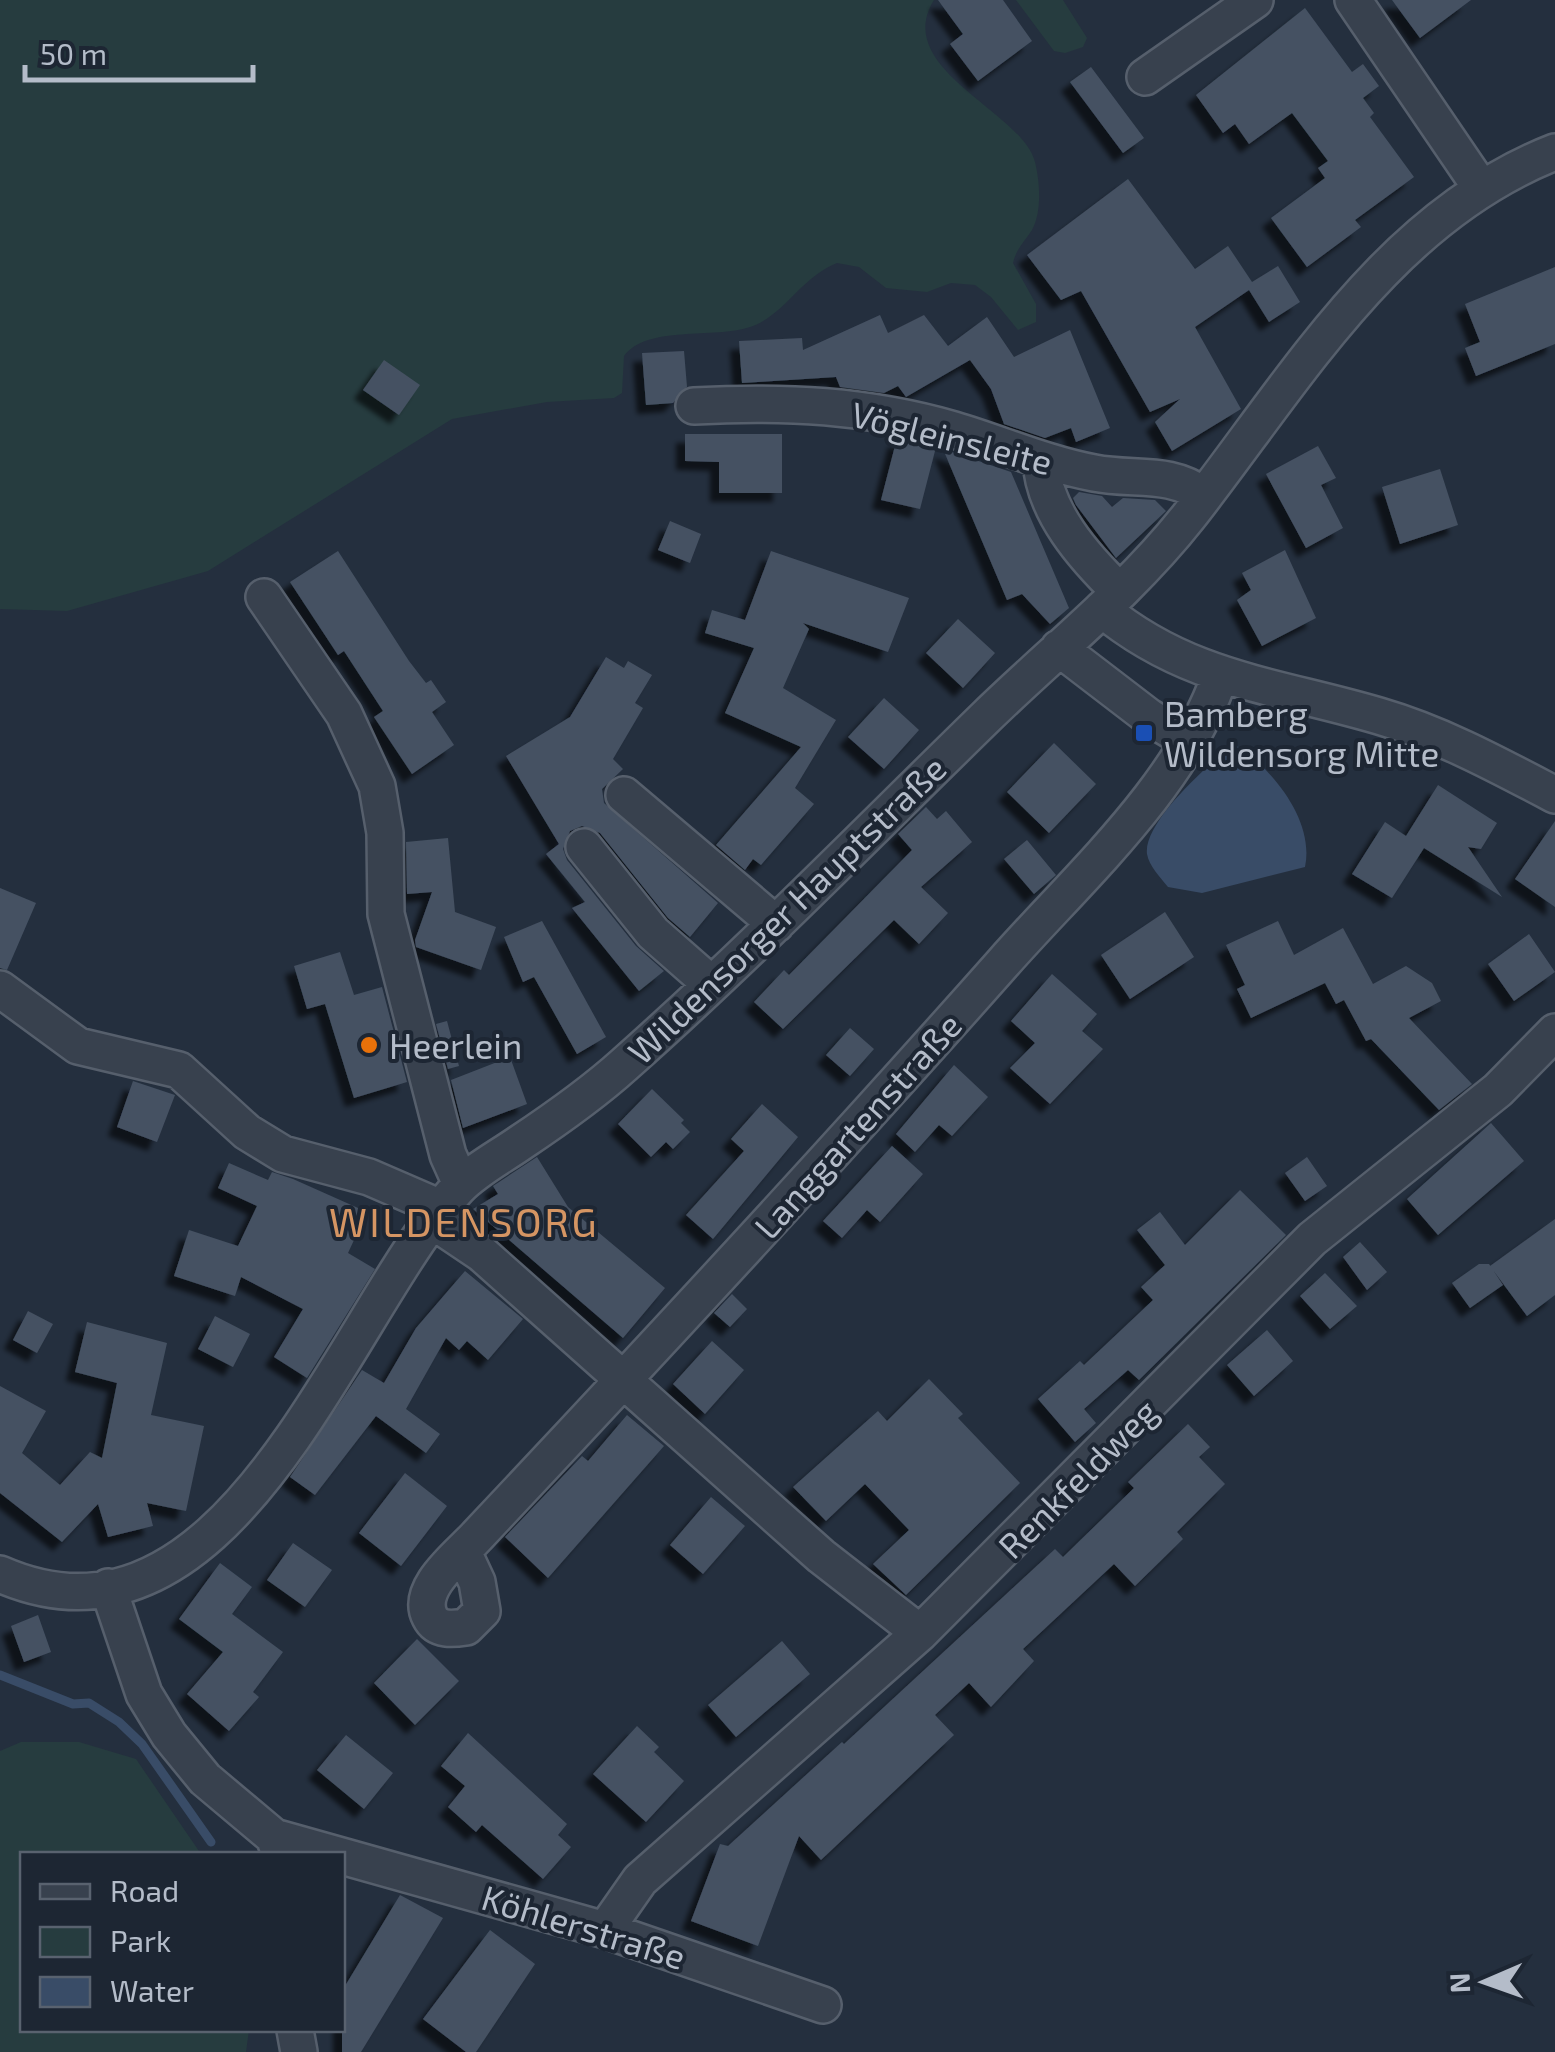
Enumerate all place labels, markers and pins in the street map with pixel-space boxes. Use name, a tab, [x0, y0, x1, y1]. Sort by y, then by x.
place label: Bamberg Wildensorg Mitte	[1164, 692, 1439, 774]
marker: Bamberg Wildensorg Mitte	[1133, 722, 1155, 744]
place label: Heerlein	[389, 1024, 522, 1066]
marker: Heerlein	[358, 1034, 380, 1056]

